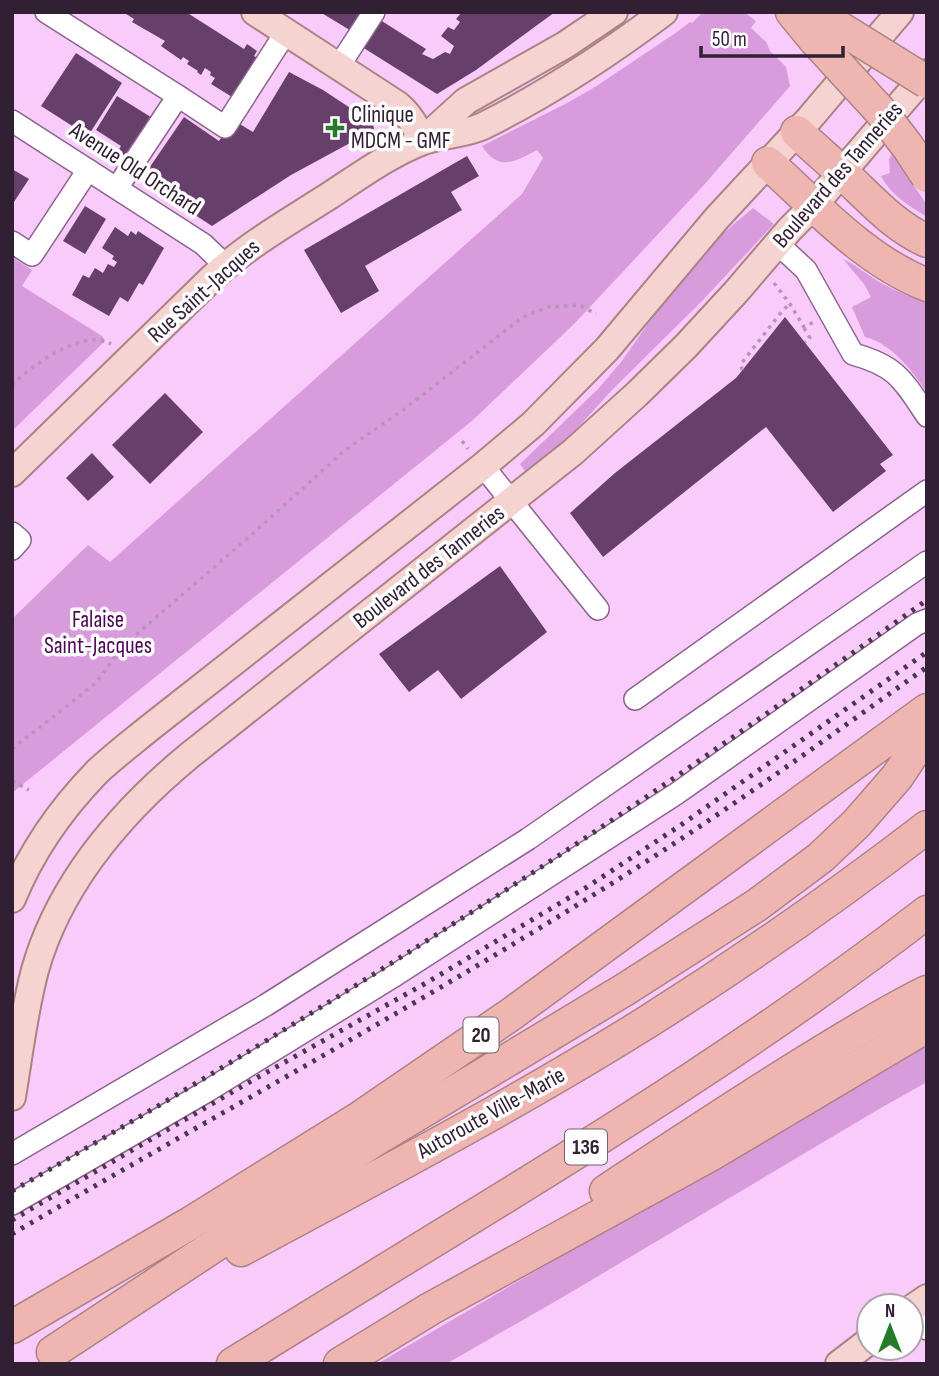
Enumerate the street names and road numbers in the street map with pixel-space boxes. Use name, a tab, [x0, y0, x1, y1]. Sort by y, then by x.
street label: Boulevard des Tanneries	[767, 96, 909, 254]
street label: Avenue Old Orchard	[64, 116, 206, 222]
street label: Rue Saint-Jacques	[142, 233, 266, 349]
street label: Boulevard des Tanneries	[348, 499, 510, 635]
road number: 20	[463, 1018, 498, 1052]
street label: Autoroute Ville-Marie	[411, 1061, 570, 1166]
road number: 136	[565, 1130, 607, 1164]

